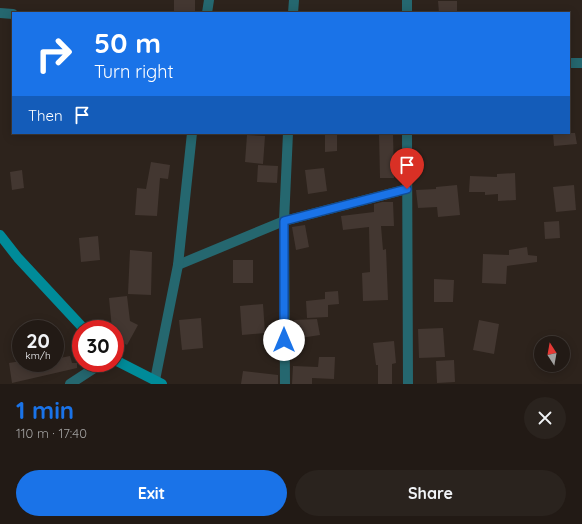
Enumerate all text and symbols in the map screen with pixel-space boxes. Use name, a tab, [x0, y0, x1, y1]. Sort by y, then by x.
text: 50 m	[94, 25, 161, 60]
icon: right	[28, 28, 80, 80]
text: Turn right	[94, 60, 174, 83]
icon: arrive	[71, 104, 93, 126]
text: Then	[28, 106, 63, 125]
pin	[390, 148, 424, 189]
icon: arrive	[396, 154, 418, 176]
position arrow	[263, 319, 305, 361]
speed limit sign: 30	[72, 320, 124, 372]
text: 20	[26, 328, 50, 353]
north arrow	[534, 336, 570, 372]
map controls	[534, 336, 570, 372]
text: km/h	[25, 349, 51, 362]
text: 1 min	[16, 395, 74, 425]
button: close	[524, 397, 566, 439]
text: 110 m · 17:40	[16, 425, 87, 441]
button: Exit	[16, 470, 287, 516]
button: Share	[295, 470, 566, 516]

